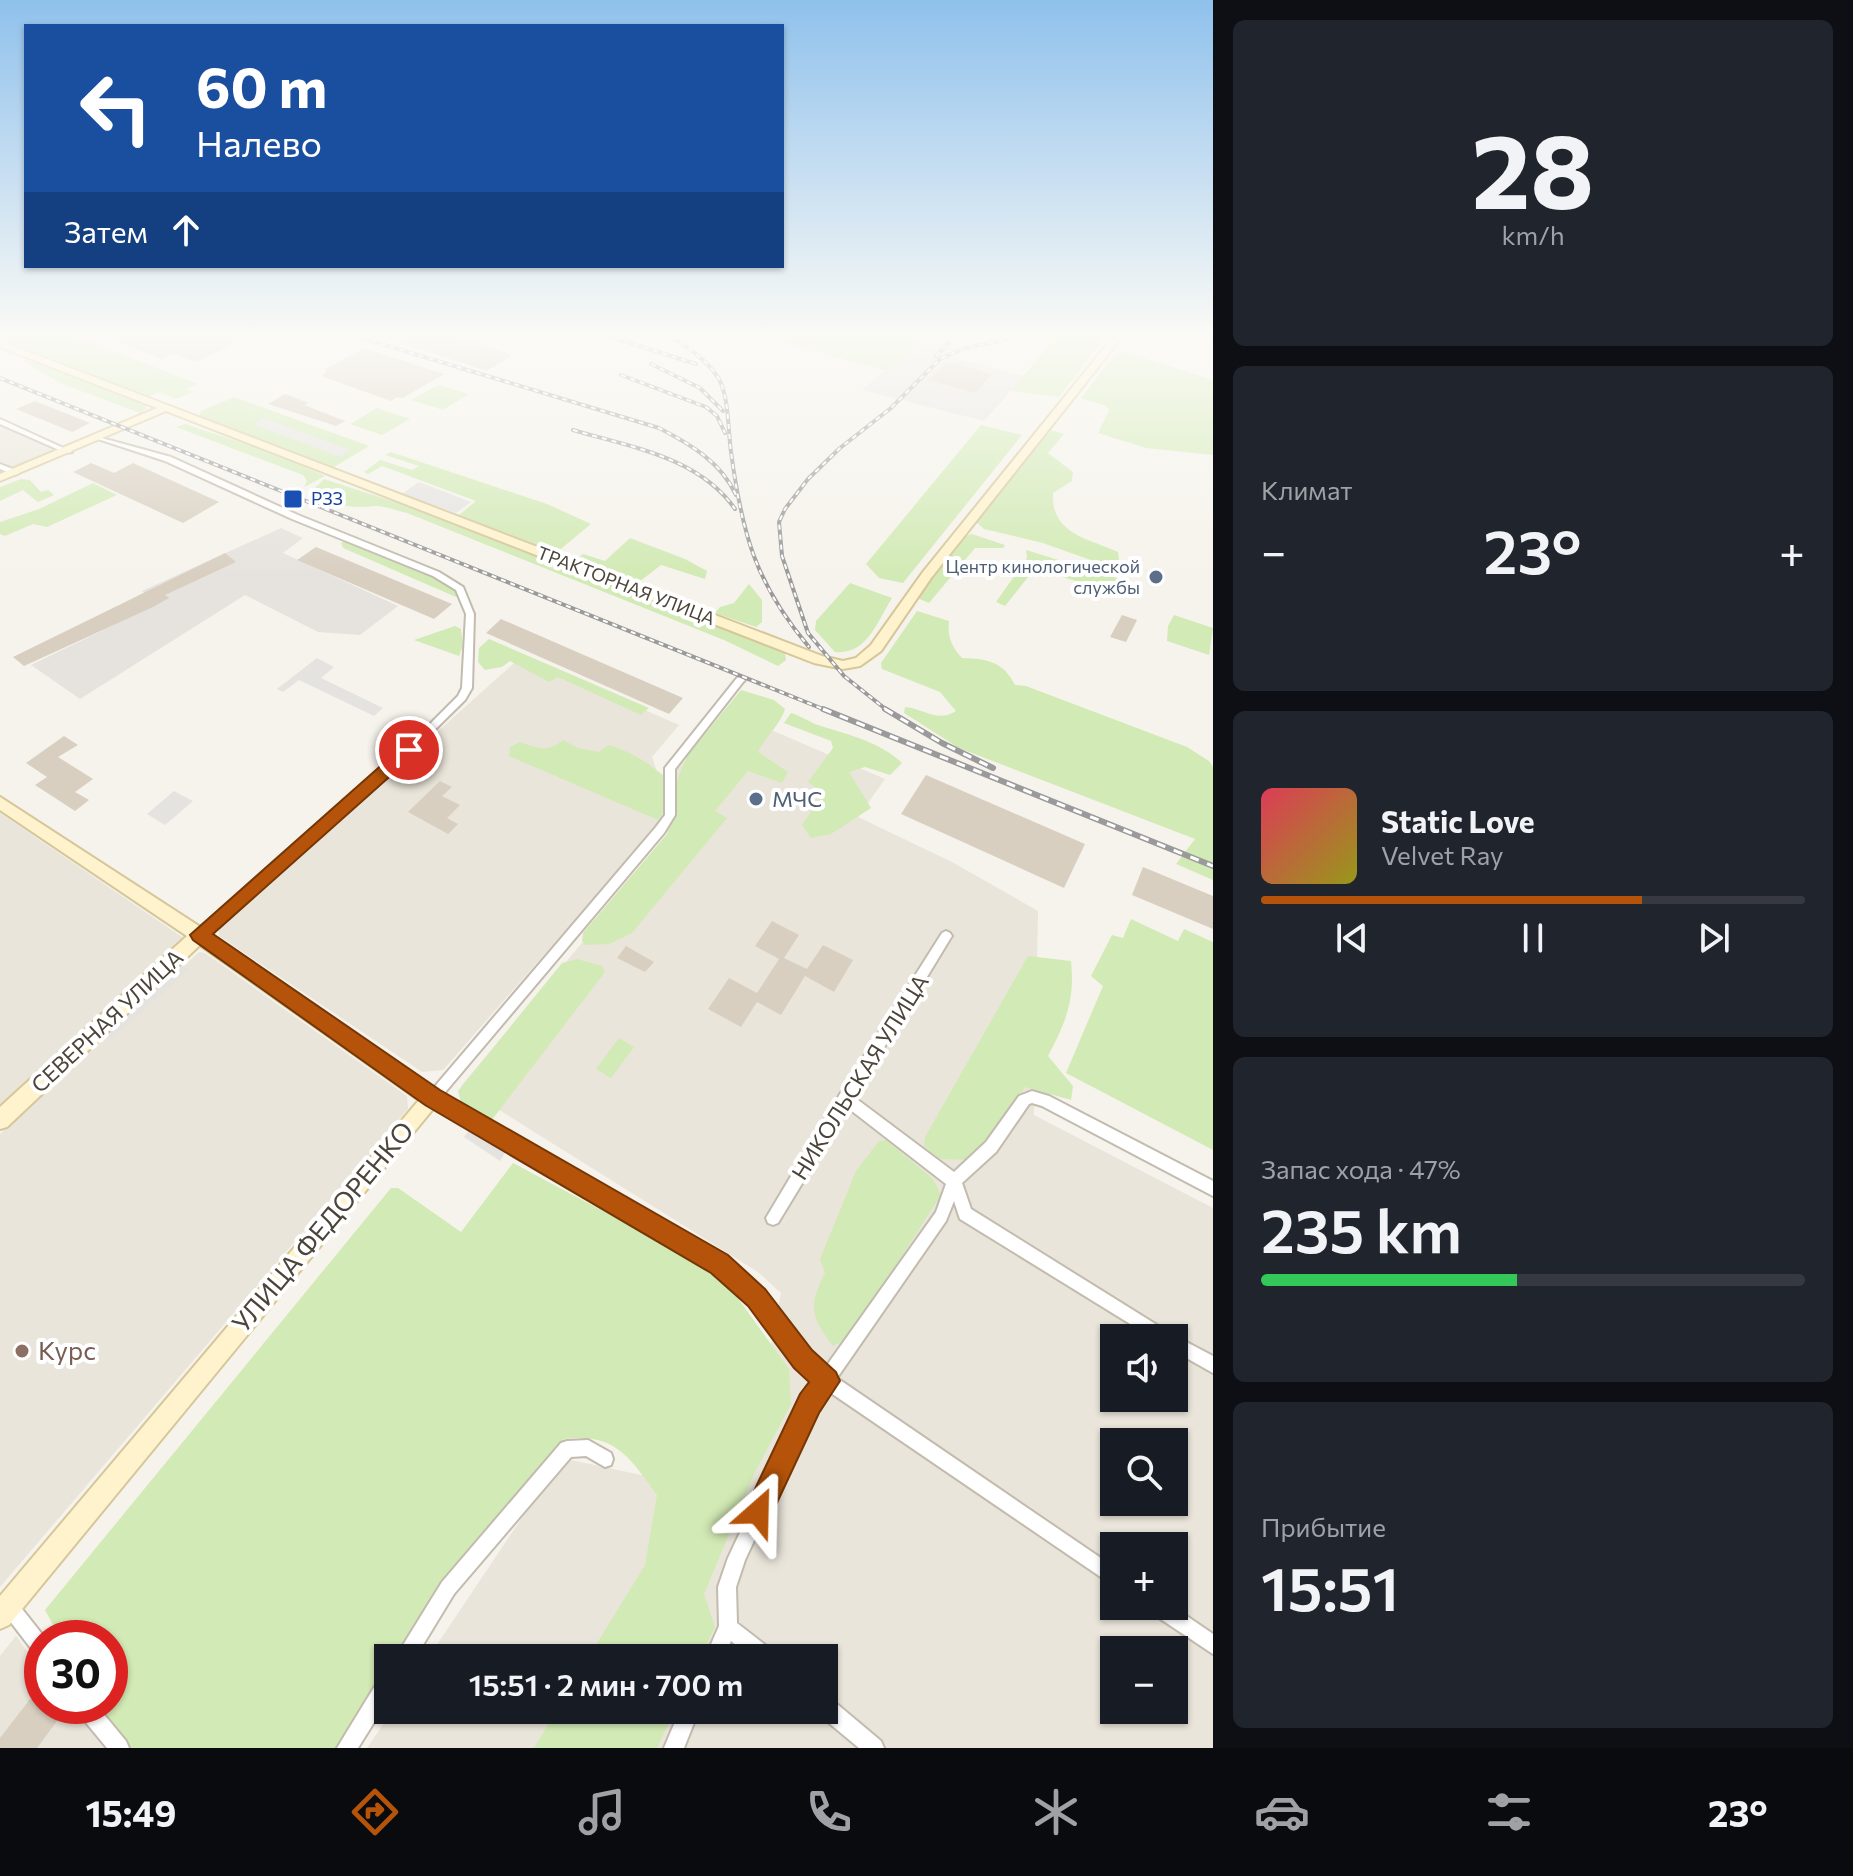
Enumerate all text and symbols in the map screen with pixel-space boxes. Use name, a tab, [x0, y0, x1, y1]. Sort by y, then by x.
text: 60 m	[196, 51, 327, 120]
icon: left	[64, 56, 168, 160]
text: 28	[1472, 103, 1594, 230]
text: Налево	[196, 120, 322, 164]
icon: ahead	[164, 208, 208, 252]
text: Затем	[64, 212, 148, 249]
text: km/h	[1501, 219, 1565, 250]
text: Климат	[1261, 474, 1353, 505]
place label: РЗЗ	[311, 487, 343, 509]
marker: РЗЗ	[282, 488, 304, 510]
text: 23°	[1484, 513, 1582, 586]
text: −	[1261, 523, 1286, 577]
text: +	[1779, 523, 1805, 577]
street label: ТРАКТОРНАЯ УЛИЦА	[534, 541, 718, 629]
place label: Центр кинологической службы	[946, 555, 1140, 598]
marker: Центр кинологической службы	[1147, 568, 1165, 586]
pin	[375, 716, 443, 784]
icon: arrive	[387, 728, 431, 772]
place label: МЧС	[772, 785, 822, 812]
marker: МЧС	[747, 790, 765, 808]
text: Static Love	[1381, 802, 1535, 839]
text: Velvet Ray	[1381, 839, 1504, 870]
icon: previous	[1330, 916, 1374, 960]
icon: pause	[1511, 916, 1555, 960]
icon: next	[1692, 916, 1736, 960]
street label: СЕВЕРНАЯ УЛИЦА	[25, 943, 188, 1098]
street label: НИКОЛЬСКАЯ УЛИЦА	[785, 969, 934, 1184]
street label: УЛИЦА ФЕДОРЕНКО	[225, 1114, 419, 1338]
text: Запас хода · 47%	[1261, 1153, 1461, 1184]
text: 235 km	[1261, 1192, 1462, 1265]
map controls	[1100, 1324, 1188, 1724]
button: sound	[1100, 1324, 1188, 1412]
place label: Курс	[38, 1334, 96, 1365]
marker: Курс	[13, 1342, 31, 1360]
button: search	[1100, 1428, 1188, 1516]
position arrow	[716, 1470, 800, 1554]
text: Прибытие	[1261, 1511, 1386, 1542]
button: +	[1100, 1532, 1188, 1620]
text: 15:51	[1261, 1550, 1399, 1623]
speed limit sign: 30	[24, 1620, 128, 1724]
button: −	[1100, 1636, 1188, 1724]
text: 15:51 · 2 мин · 700 m	[469, 1665, 743, 1702]
icon: directions	[347, 1784, 403, 1840]
icon: music	[574, 1784, 630, 1840]
icon: phone	[801, 1784, 857, 1840]
icon: climate	[1028, 1784, 1084, 1840]
icon: car	[1254, 1784, 1310, 1840]
icon: filters	[1481, 1784, 1537, 1840]
text: 15:49	[85, 1790, 177, 1834]
text: 23°	[1708, 1790, 1768, 1834]

